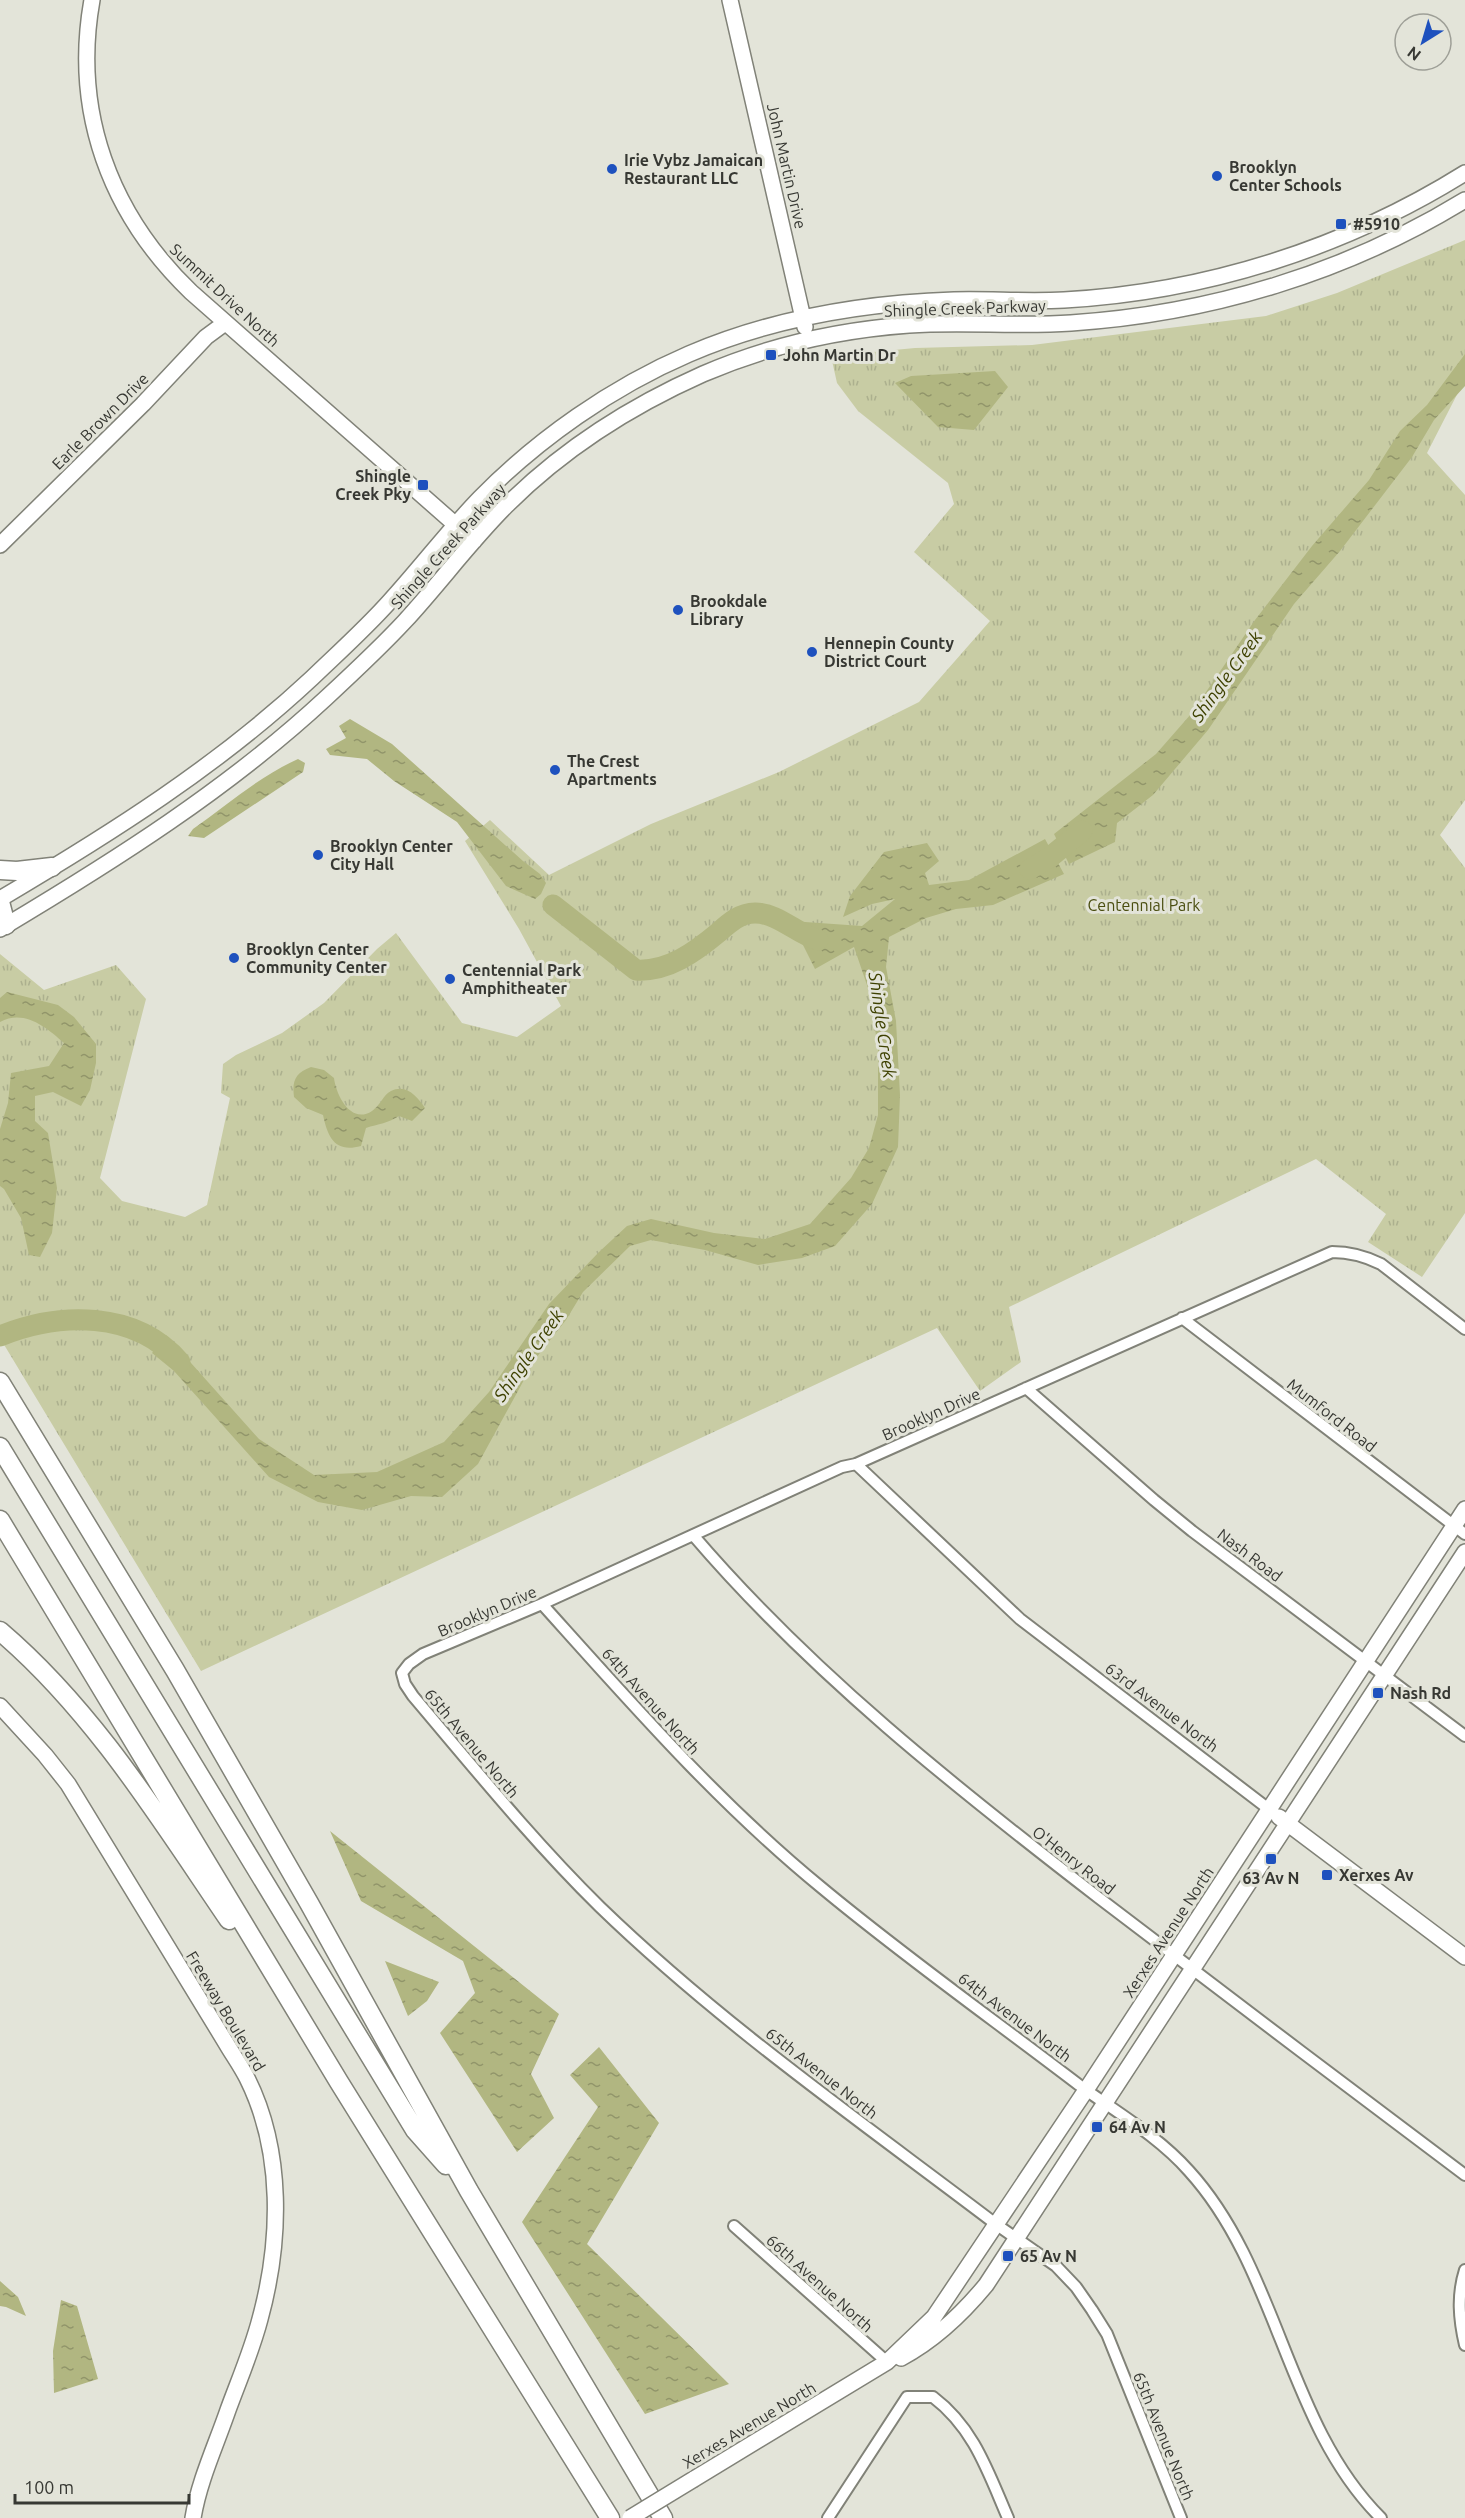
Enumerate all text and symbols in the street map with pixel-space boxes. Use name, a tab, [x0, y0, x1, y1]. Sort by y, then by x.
north arrow	[1393, 12, 1453, 72]
text: N	[1404, 43, 1424, 65]
street label: John Martin Drive	[764, 102, 810, 230]
place label: Irie Vybz Jamaican Restaurant LLC	[624, 151, 763, 187]
place label: Brooklyn Center Schools	[1229, 158, 1342, 194]
marker: Irie Vybz Jamaican Restaurant LLC	[605, 162, 619, 176]
marker: Brooklyn Center Schools	[1210, 169, 1224, 183]
place label: #5910	[1353, 215, 1400, 233]
marker: #5910	[1334, 217, 1348, 231]
street label: Summit Drive North	[167, 240, 283, 350]
street label: Shingle Creek Parkway	[884, 296, 1046, 320]
place label: John Martin Dr	[783, 346, 896, 364]
marker: John Martin Dr	[764, 348, 778, 362]
street label: Earle Brown Drive	[48, 369, 152, 473]
place label: Shingle Creek Pky	[335, 467, 411, 503]
marker: Shingle Creek Pky	[416, 478, 430, 492]
street label: Shingle Creek Parkway	[387, 480, 509, 612]
place label: Brookdale Library	[690, 592, 767, 628]
marker: Brookdale Library	[671, 603, 685, 617]
water label: Shingle Creek	[1186, 626, 1266, 726]
place label: Hennepin County District Court	[824, 634, 954, 670]
marker: Hennepin County District Court	[805, 645, 819, 659]
place label: The Crest Apartments	[567, 752, 657, 788]
marker: The Crest Apartments	[548, 763, 562, 777]
place label: Brooklyn Center City Hall	[330, 837, 453, 873]
marker: Brooklyn Center City Hall	[311, 848, 325, 862]
park label: Centennial Park	[1088, 896, 1200, 914]
place label: Brooklyn Center Community Center	[246, 940, 387, 976]
marker: Brooklyn Center Community Center	[227, 951, 241, 965]
place label: Centennial Park Amphitheater	[462, 961, 581, 997]
water label: Shingle Creek	[866, 970, 900, 1080]
marker: Centennial Park Amphitheater	[443, 972, 457, 986]
water label: Shingle Creek	[489, 1305, 567, 1405]
street label: Mumford Road	[1284, 1375, 1380, 1455]
street label: Brooklyn Drive	[879, 1384, 983, 1444]
street label: Nash Road	[1214, 1525, 1286, 1585]
street label: Brooklyn Drive	[435, 1582, 539, 1640]
street label: 64th Avenue North	[598, 1644, 704, 1758]
street label: 63rd Avenue North	[1102, 1659, 1222, 1755]
place label: Nash Rd	[1390, 1684, 1451, 1702]
street label: 65th Avenue North	[421, 1685, 523, 1801]
marker: Nash Rd	[1371, 1686, 1385, 1700]
street label: O'Henry Road	[1029, 1822, 1119, 1898]
marker: 63 Av N	[1264, 1852, 1278, 1866]
street label: Xerxes Avenue North	[1119, 1863, 1217, 2001]
place label: Xerxes Av	[1339, 1866, 1414, 1884]
marker: Xerxes Av	[1320, 1868, 1334, 1882]
place label: 63 Av N	[1243, 1869, 1299, 1887]
street label: Freeway Boulevard	[183, 1948, 269, 2074]
street label: 64th Avenue North	[955, 1969, 1075, 2065]
street label: 65th Avenue North	[762, 2024, 882, 2122]
place label: 64 Av N	[1109, 2118, 1166, 2136]
marker: 64 Av N	[1090, 2120, 1104, 2134]
street label: 66th Avenue North	[763, 2230, 877, 2336]
place label: 65 Av N	[1020, 2247, 1077, 2265]
marker: 65 Av N	[1001, 2249, 1015, 2263]
street label: 65th Avenue North	[1130, 2369, 1198, 2503]
street label: Xerxes Avenue North	[679, 2378, 819, 2472]
scale bar	[15, 2467, 189, 2505]
text: 100 m	[24, 2477, 74, 2497]

